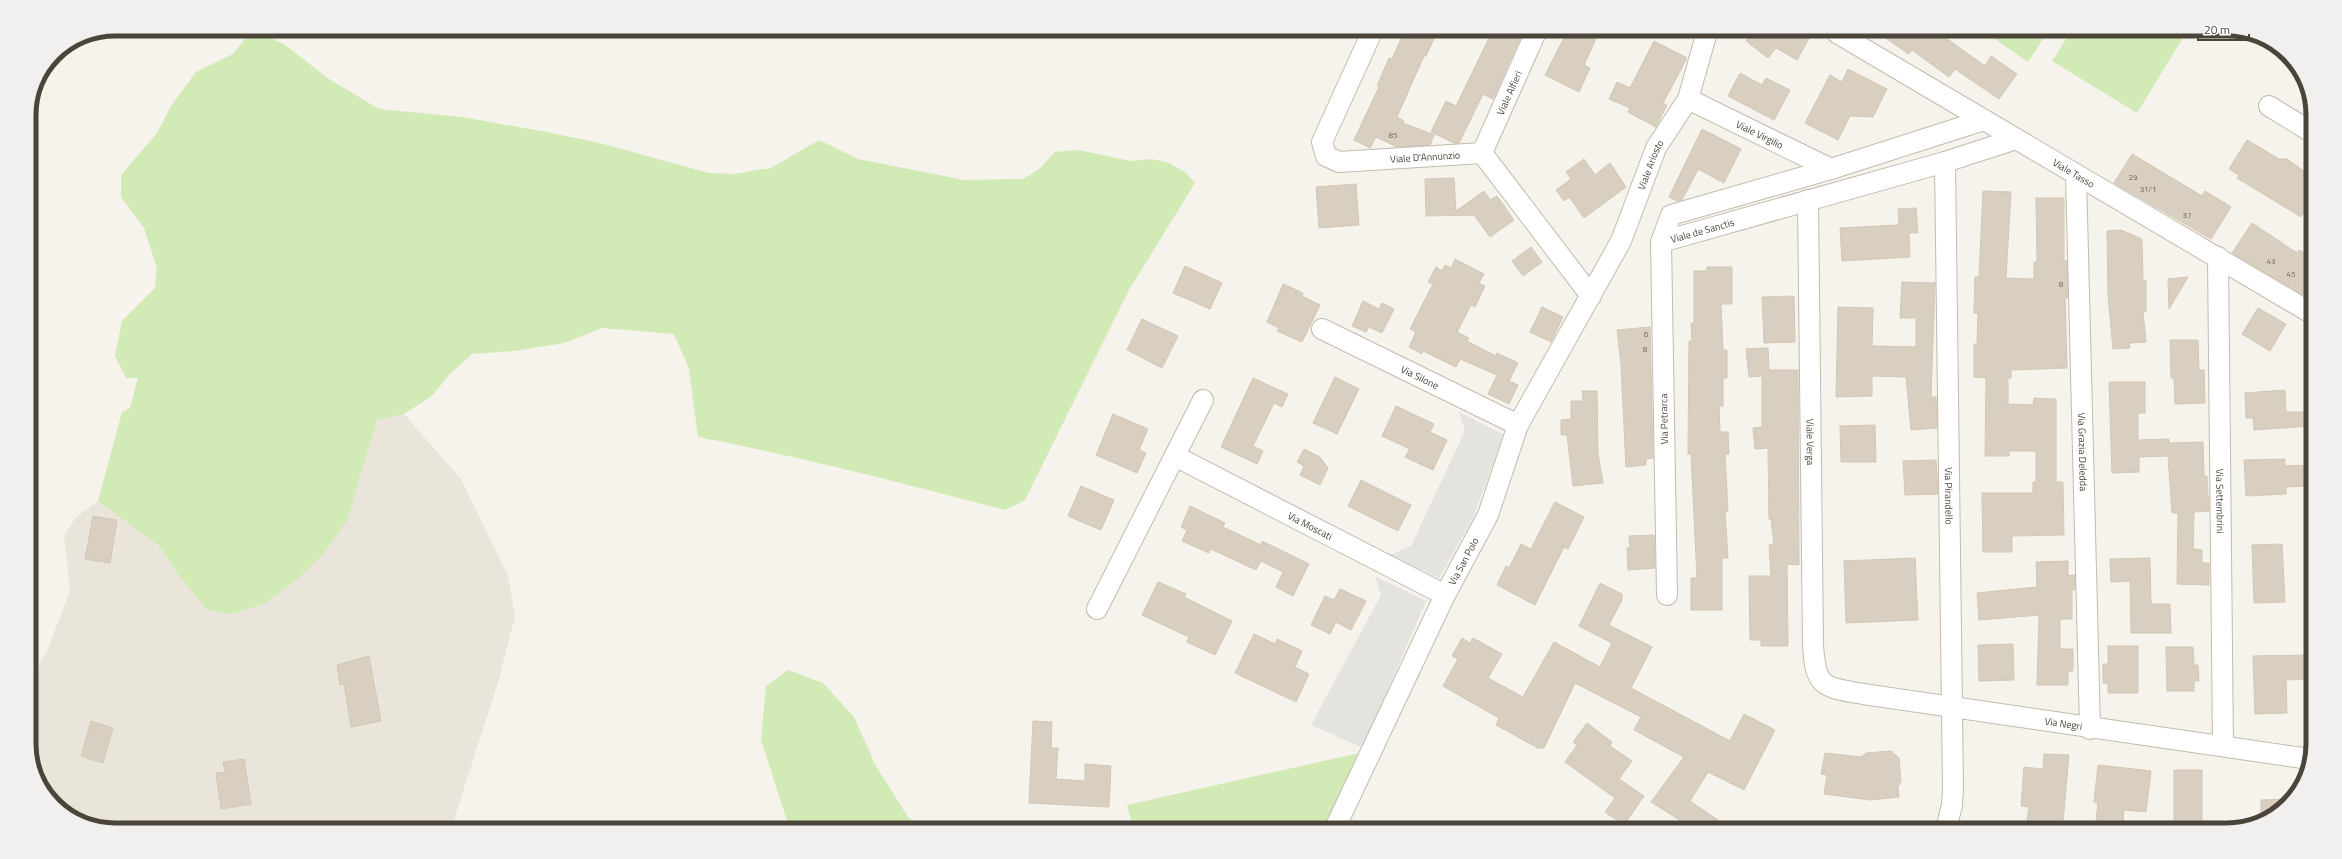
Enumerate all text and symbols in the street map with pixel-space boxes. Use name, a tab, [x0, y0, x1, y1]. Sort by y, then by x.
scale bar	[2198, 16, 2249, 42]
text: 20 m	[2204, 20, 2230, 39]
street label: Viale Alfieri	[1492, 68, 1525, 117]
street label: Viale Virgilio	[1734, 116, 1786, 152]
house number: 85	[1389, 129, 1398, 141]
street label: Viale Ariosto	[1633, 136, 1667, 192]
street label: Viale D'Annunzio	[1390, 147, 1461, 166]
street label: Viale Tasso	[2050, 155, 2098, 191]
house number: 29	[2129, 171, 2138, 183]
house number: 31/1	[2140, 183, 2156, 195]
house number: 37	[2183, 209, 2191, 221]
street label: Viale de Sanctis	[1669, 214, 1736, 246]
house number: 43	[2267, 255, 2275, 267]
house number: 45	[2287, 268, 2296, 280]
house number: 8	[2059, 278, 2064, 290]
house number: 6	[1644, 328, 1649, 340]
house number: 8	[1643, 343, 1648, 355]
street label: Via Silone	[1398, 361, 1442, 393]
street label: Via Petrarca	[1656, 393, 1672, 445]
street label: Via Grazia Deledda	[2075, 413, 2091, 491]
street label: Viale Verga	[1803, 419, 1818, 465]
street label: Via Pirandello	[1941, 467, 1957, 525]
street label: Via Settembrini	[2213, 469, 2228, 533]
street label: Via Moscati	[1285, 508, 1335, 543]
street label: Via San Polo	[1444, 535, 1482, 588]
street label: Via Negri	[2044, 713, 2083, 733]

